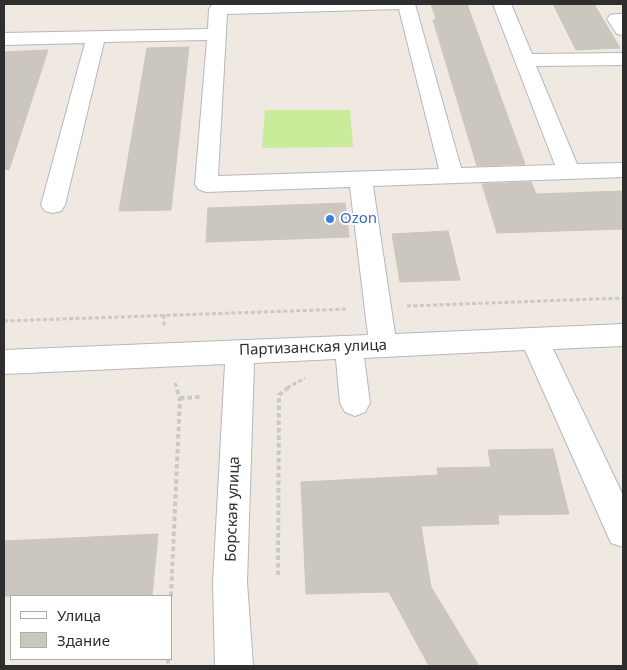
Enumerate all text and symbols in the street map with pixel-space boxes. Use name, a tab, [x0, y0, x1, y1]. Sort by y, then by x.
place label: Ozon	[340, 210, 377, 228]
marker: Ozon	[324, 213, 336, 225]
street label: Партизанская улица	[239, 336, 387, 360]
street label: Борская улица	[222, 456, 244, 562]
legend	[10, 595, 172, 660]
text: Улица	[57, 605, 101, 625]
text: Здание	[57, 630, 110, 650]

